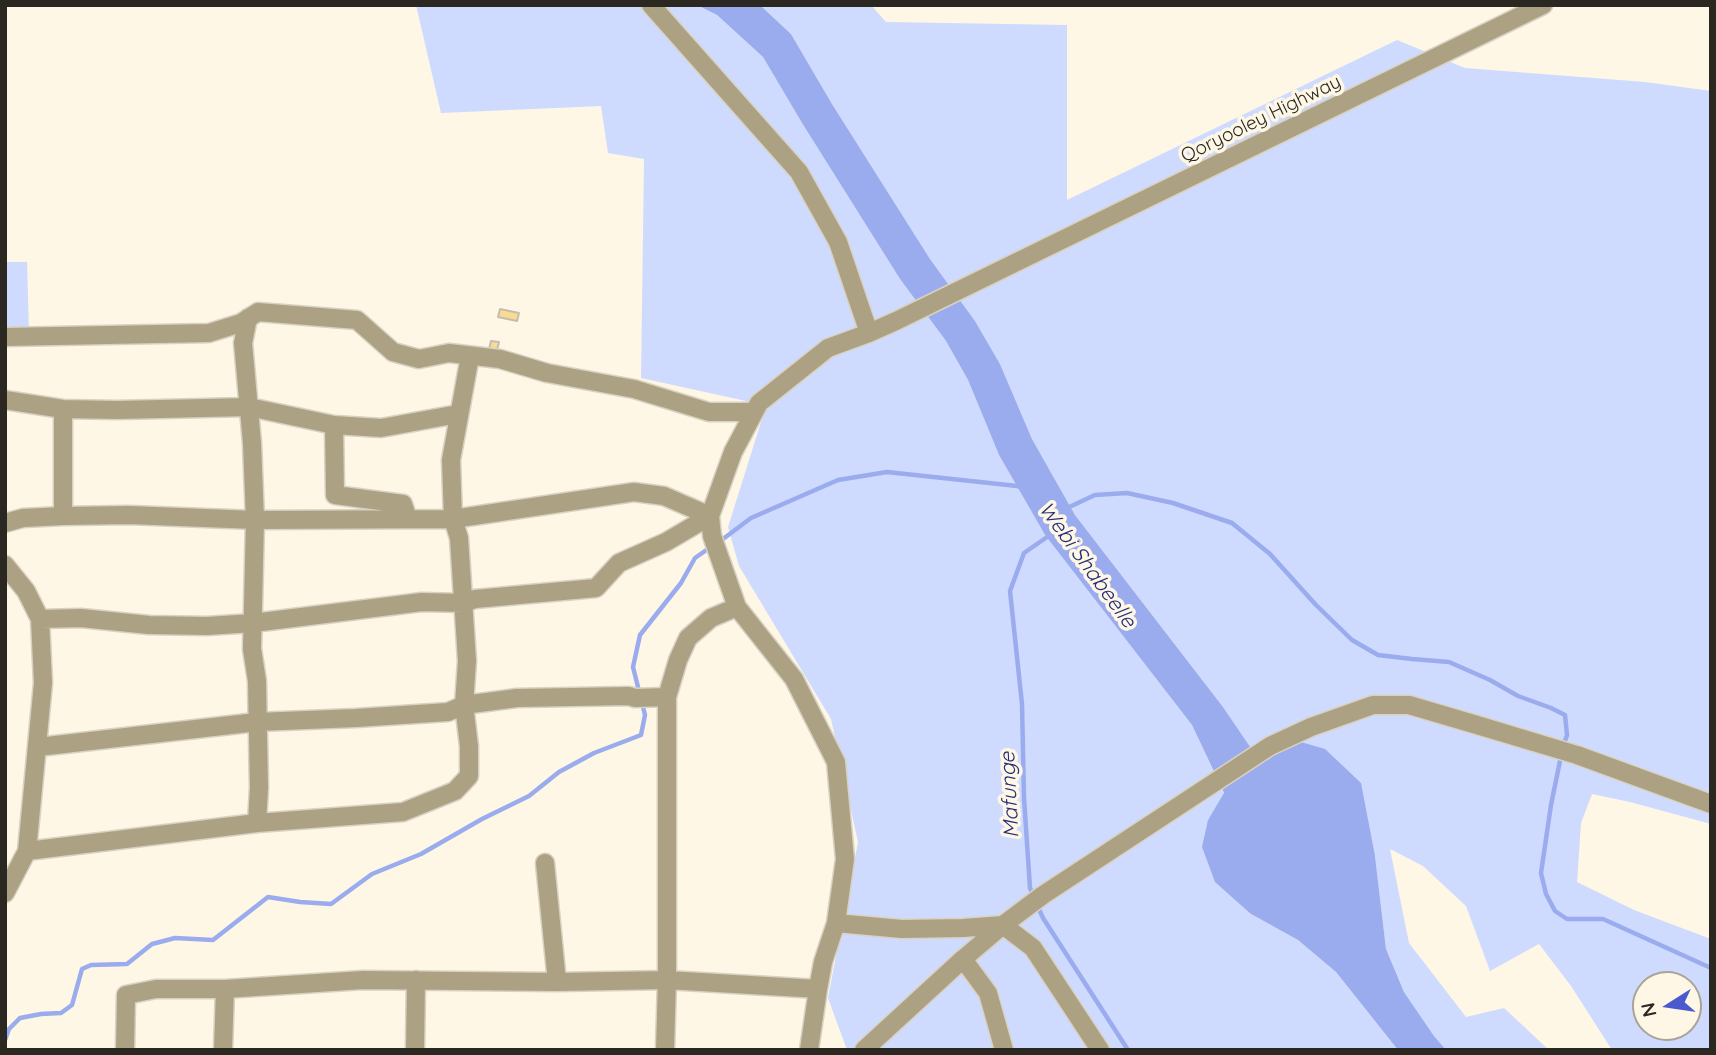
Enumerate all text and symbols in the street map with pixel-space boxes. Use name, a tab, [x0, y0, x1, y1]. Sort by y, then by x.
street label: Qoryooley Highway	[1177, 70, 1345, 168]
water label: Webi Shabeelle	[1033, 497, 1141, 633]
water label: Mafunge	[995, 751, 1025, 839]
north arrow	[1632, 971, 1702, 1041]
text: N	[1635, 1001, 1662, 1019]

